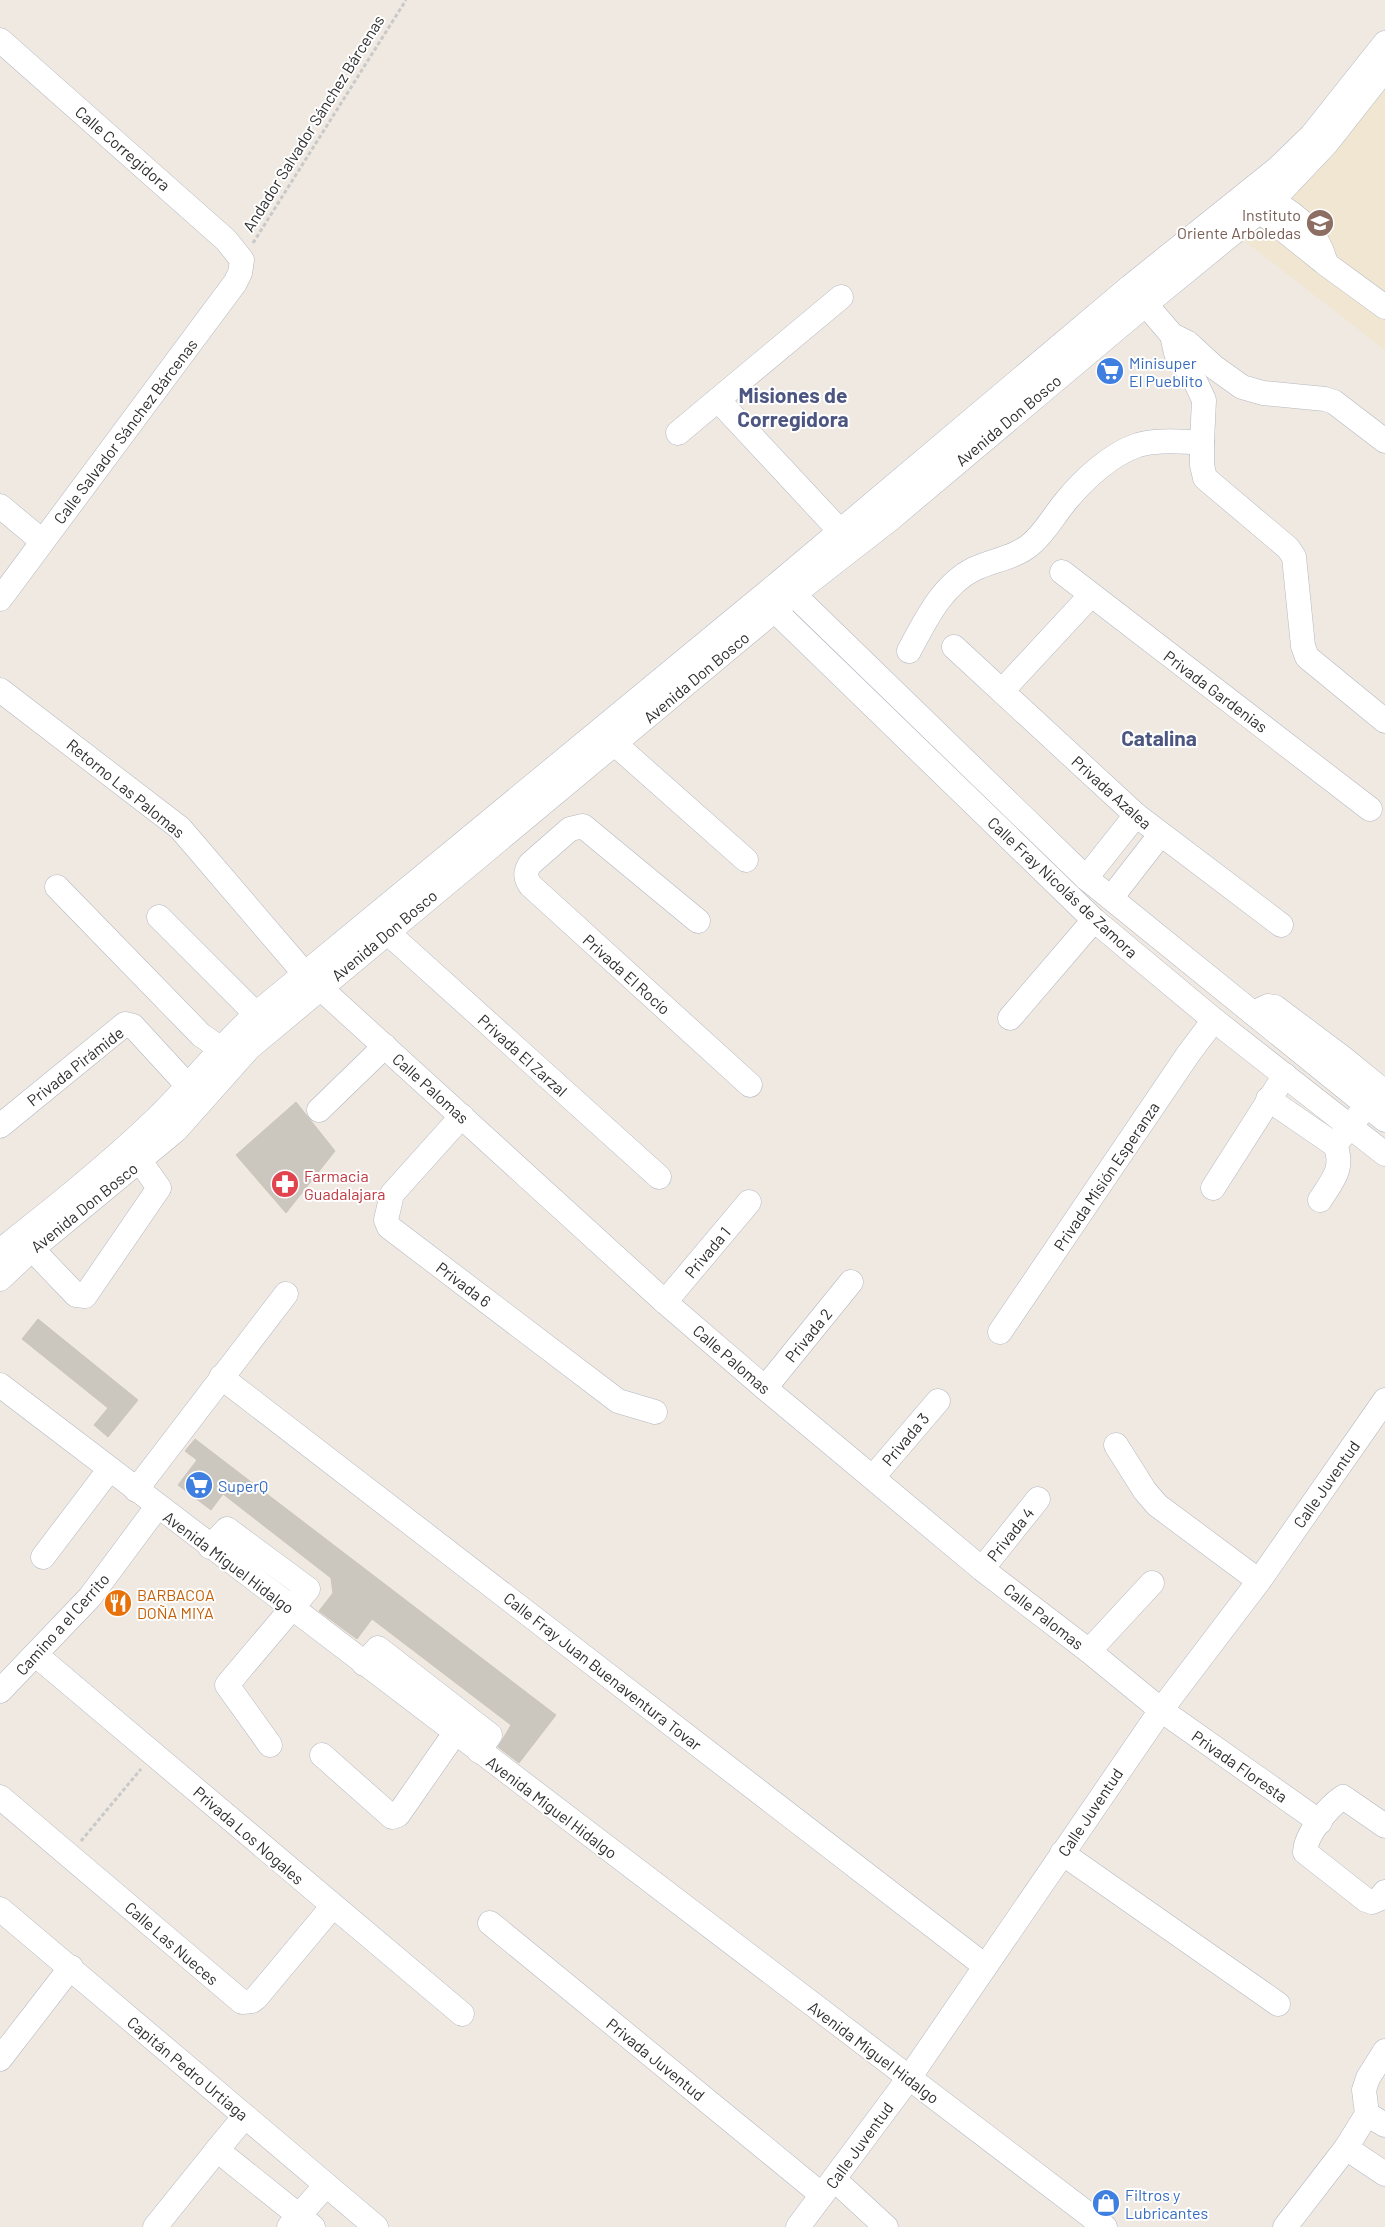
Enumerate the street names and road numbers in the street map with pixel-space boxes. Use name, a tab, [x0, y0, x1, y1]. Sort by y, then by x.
street label: Andador Salvador Sánchez Bárcenas	[238, 11, 388, 235]
street label: Calle Corregidora	[72, 102, 174, 194]
street label: Calle Salvador Sánchez Bárcenas	[49, 335, 201, 527]
street label: Avenida Don Bosco	[951, 370, 1065, 470]
street label: Avenida Don Bosco	[639, 627, 753, 727]
street label: Privada Gardenias	[1161, 646, 1271, 736]
street label: Retorno Las Palomas	[63, 735, 189, 841]
street label: Privada Azalea	[1068, 751, 1156, 833]
street label: Calle Fray Nicolás de Zamora	[984, 813, 1142, 961]
street label: Avenida Don Bosco	[327, 885, 441, 985]
street label: Privada El Rocío	[580, 930, 674, 1018]
street label: Privada El Zarzal	[474, 1010, 572, 1100]
street label: Privada Pirámide	[23, 1022, 127, 1110]
street label: Calle Palomas	[389, 1049, 473, 1127]
street label: Privada Misión Esperanza	[1049, 1098, 1163, 1254]
street label: Avenida Don Bosco	[27, 1158, 141, 1256]
street label: Privada 1	[680, 1223, 734, 1281]
street label: Privada 6	[433, 1257, 495, 1311]
street label: Privada 2	[781, 1304, 835, 1366]
street label: Calle Palomas	[690, 1320, 774, 1398]
street label: Privada 3	[877, 1409, 933, 1469]
street label: Calle Juventud	[1289, 1437, 1363, 1531]
street label: Privada 4	[983, 1503, 1037, 1565]
street label: Avenida Miguel Hidalgo	[160, 1507, 298, 1617]
street label: Camino a el Cerrito	[11, 1569, 113, 1679]
street label: Calle Palomas	[1000, 1579, 1088, 1653]
street label: Calle Fray Juan Buenaventura Tovar	[500, 1588, 706, 1754]
street label: Privada Floresta	[1189, 1726, 1291, 1806]
street label: Avenida Miguel Hidalgo	[483, 1752, 621, 1862]
street label: Calle Juventud	[1054, 1764, 1126, 1860]
street label: Privada Los Nogales	[190, 1782, 308, 1888]
street label: Calle Las Nueces	[122, 1897, 222, 1989]
street label: Avenida Miguel Hidalgo	[805, 1997, 943, 2107]
street label: Capitán Pedro Urtiaga	[124, 2012, 252, 2124]
street label: Privada Juventud	[603, 2014, 709, 2104]
street label: Calle Juventud	[821, 2098, 897, 2192]

